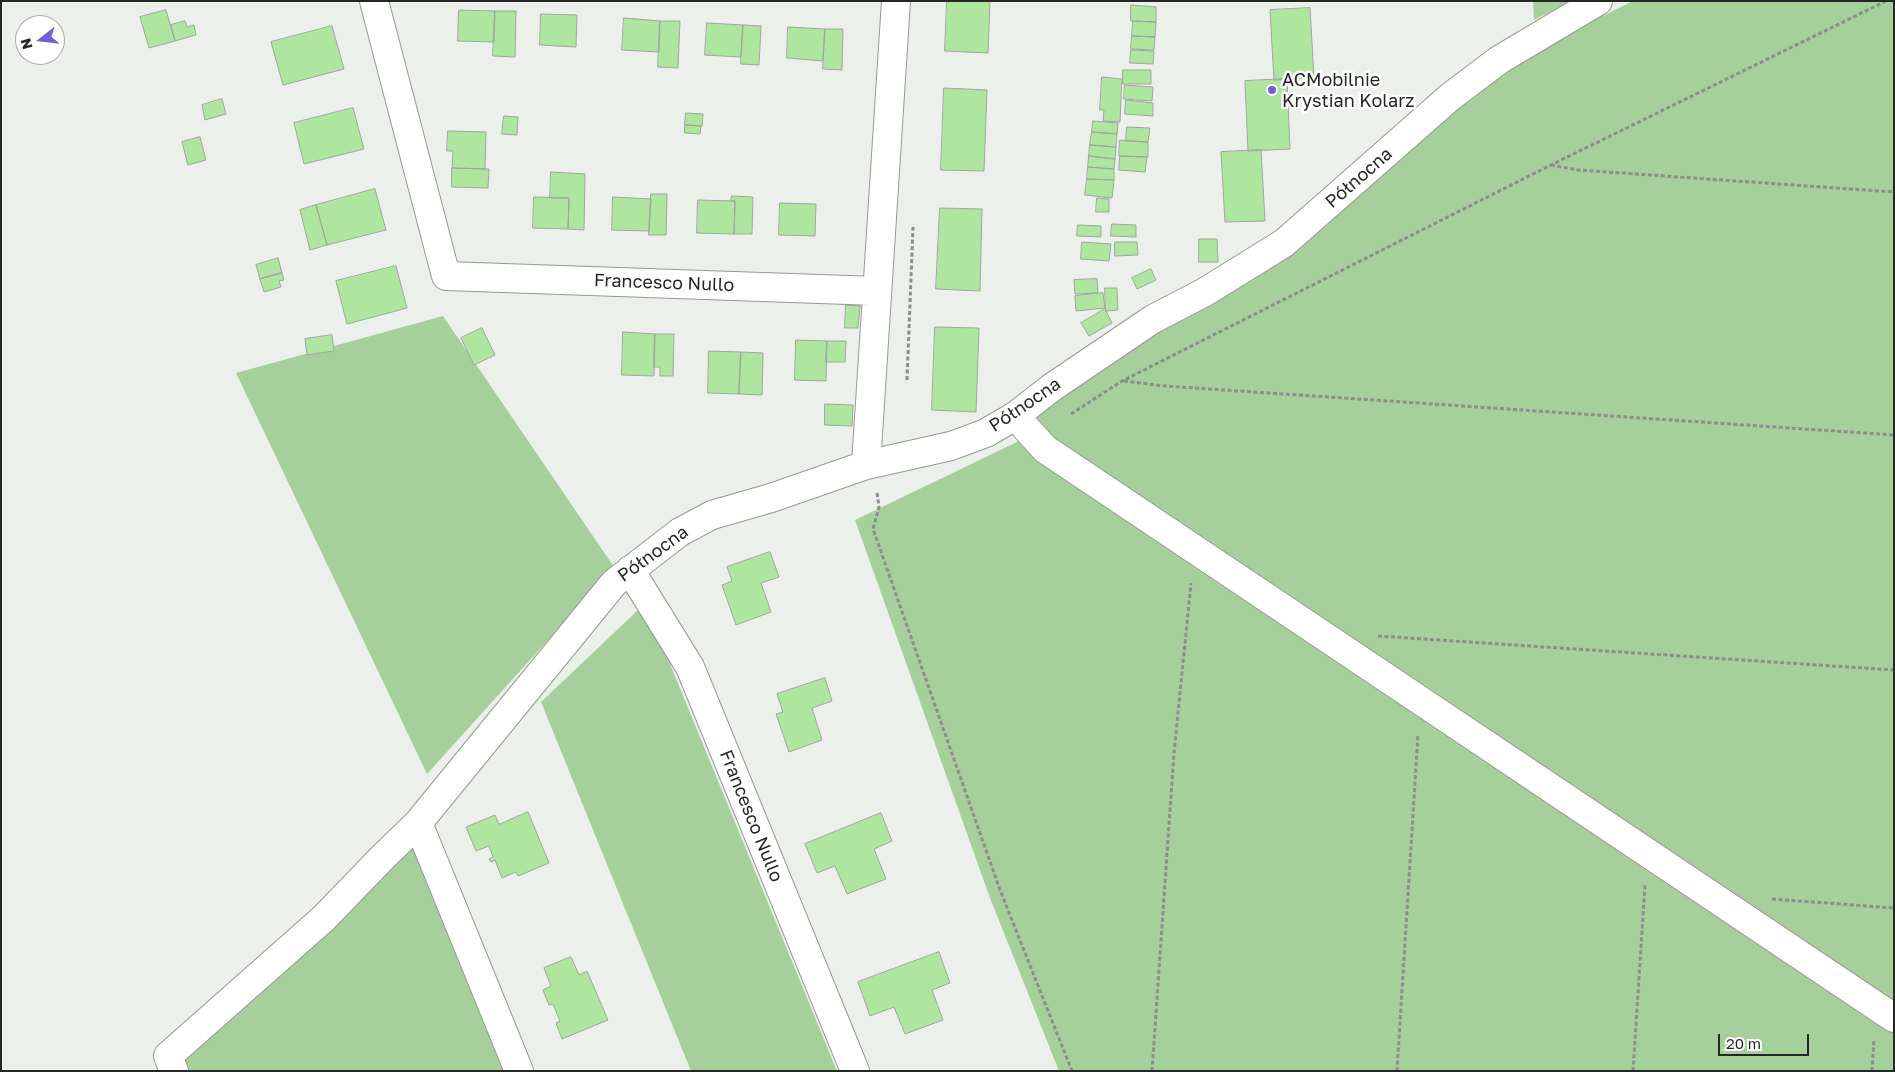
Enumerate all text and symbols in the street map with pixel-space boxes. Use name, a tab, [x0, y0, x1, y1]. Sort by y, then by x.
north arrow	[15, 15, 65, 65]
text: N	[16, 37, 36, 51]
place label: ACMobilnie Krystian Kolarz	[1282, 69, 1415, 112]
marker: ACMobilnie Krystian Kolarz	[1266, 84, 1278, 96]
street label: Północna	[1321, 143, 1397, 213]
street label: Francesco Nullo	[593, 270, 735, 296]
street label: Północna	[985, 373, 1065, 437]
street label: Północna	[614, 521, 692, 587]
street label: Francesco Nullo	[715, 747, 787, 885]
scale bar	[1720, 1024, 1811, 1056]
text: 20 m	[1726, 1034, 1761, 1052]

